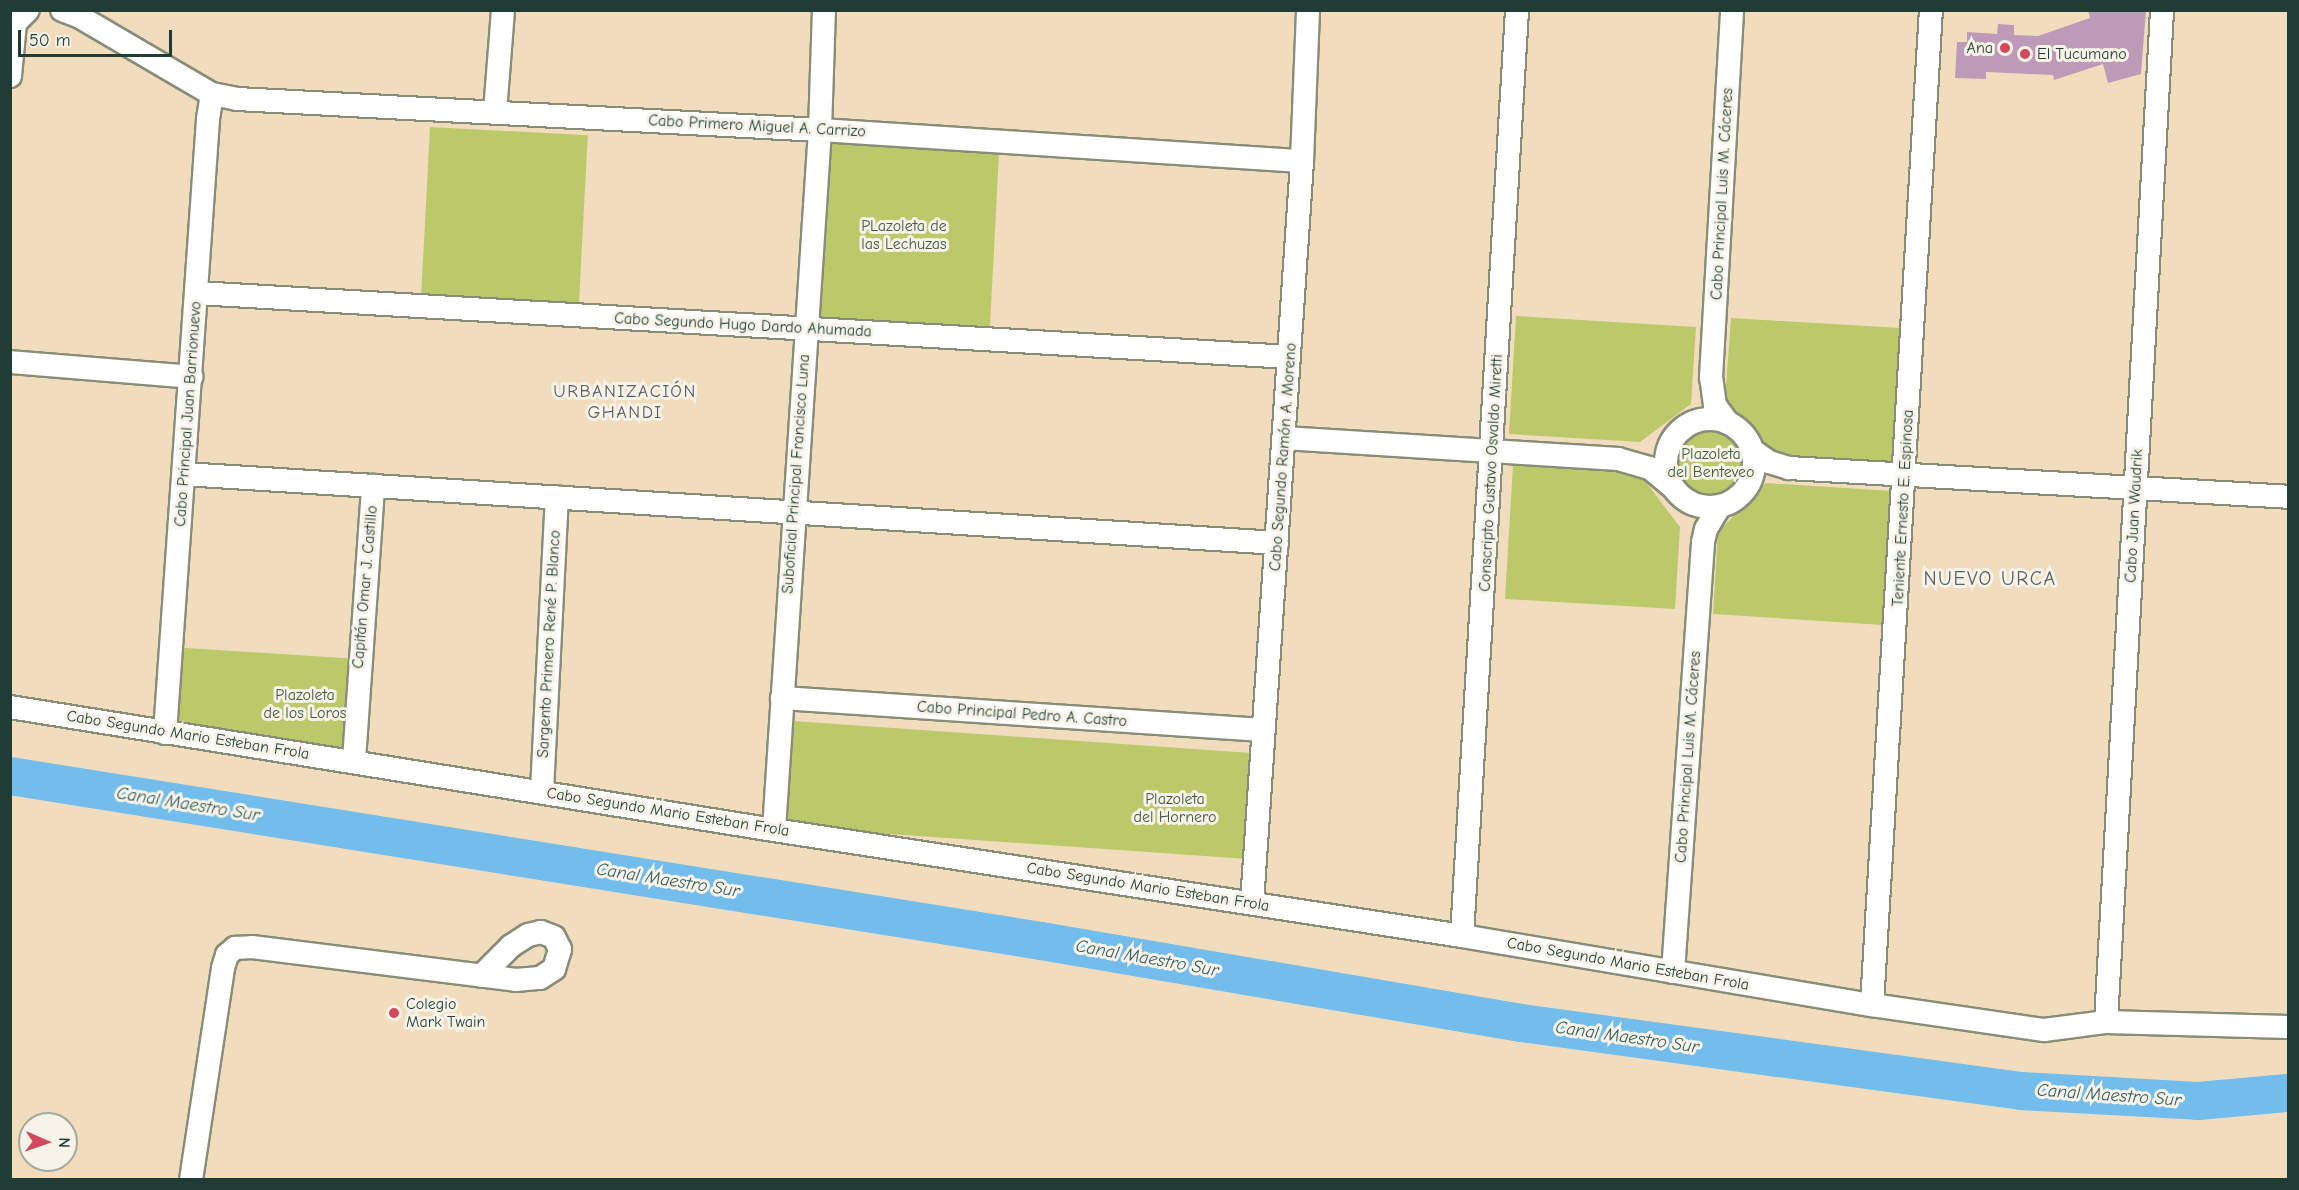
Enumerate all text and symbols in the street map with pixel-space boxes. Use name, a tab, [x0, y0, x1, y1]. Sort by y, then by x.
scale bar	[21, 18, 176, 56]
text: 50 m	[29, 30, 71, 51]
place label: Ana	[1967, 38, 1993, 58]
marker: Ana	[1998, 41, 2012, 55]
place label: El Tucumano	[2037, 44, 2127, 64]
marker: El Tucumano	[2018, 47, 2032, 61]
street label: Cabo Principal Luis M. Cáceres	[1707, 87, 1737, 301]
street label: Cabo Primero Miguel A. Carrizo	[648, 111, 866, 141]
park label: PLazoleta de las Lechuzas	[861, 216, 947, 254]
street label: Cabo Principal Juan Barrionuevo	[171, 301, 205, 527]
street label: Cabo Segundo Hugo Dardo Ahumada	[614, 309, 872, 341]
street label: Cabo Segundo Ramón A. Moreno	[1265, 342, 1301, 572]
street label: Suboficial Principal Francisco Luna	[778, 354, 814, 594]
street label: Conscripto Gustavo Osvaldo Miretti	[1475, 354, 1507, 592]
district label: URBANIZACIÓN GHANDI	[553, 382, 697, 424]
street label: Teniente Ernesto E. Espinosa	[1888, 409, 1918, 607]
park label: Plazoleta del Benteveo	[1667, 444, 1755, 482]
street label: Cabo Juan Waudrik	[2121, 449, 2147, 583]
street label: Capitán Omar J. Castillo	[348, 505, 382, 669]
street label: Sargento Primero René P. Blanco	[533, 530, 565, 758]
district label: NUEVO URCA	[1923, 566, 2057, 590]
street label: Cabo Principal Luis M. Cáceres	[1671, 650, 1705, 864]
park label: Plazoleta de los Loros	[264, 685, 346, 723]
street label: Cabo Principal Pedro A. Castro	[916, 697, 1128, 731]
street label: Cabo Segundo Mario Esteban Frola	[65, 706, 311, 764]
water label: Canal Maestro Sur	[115, 783, 261, 827]
street label: Cabo Segundo Mario Esteban Frola	[545, 783, 791, 841]
park label: Plazoleta del Hornero	[1133, 789, 1217, 827]
street label: Cabo Segundo Mario Esteban Frola	[1025, 858, 1271, 916]
water label: Canal Maestro Sur	[595, 859, 741, 903]
street label: Cabo Segundo Mario Esteban Frola	[1505, 933, 1751, 995]
water label: Canal Maestro Sur	[1074, 936, 1220, 982]
place label: Colegio Mark Twain	[406, 994, 485, 1032]
marker: Colegio Mark Twain	[387, 1006, 401, 1020]
water label: Canal Maestro Sur	[1554, 1017, 1700, 1059]
water label: Canal Maestro Sur	[2036, 1080, 2182, 1112]
north arrow	[18, 1112, 78, 1172]
text: N	[55, 1137, 73, 1148]

